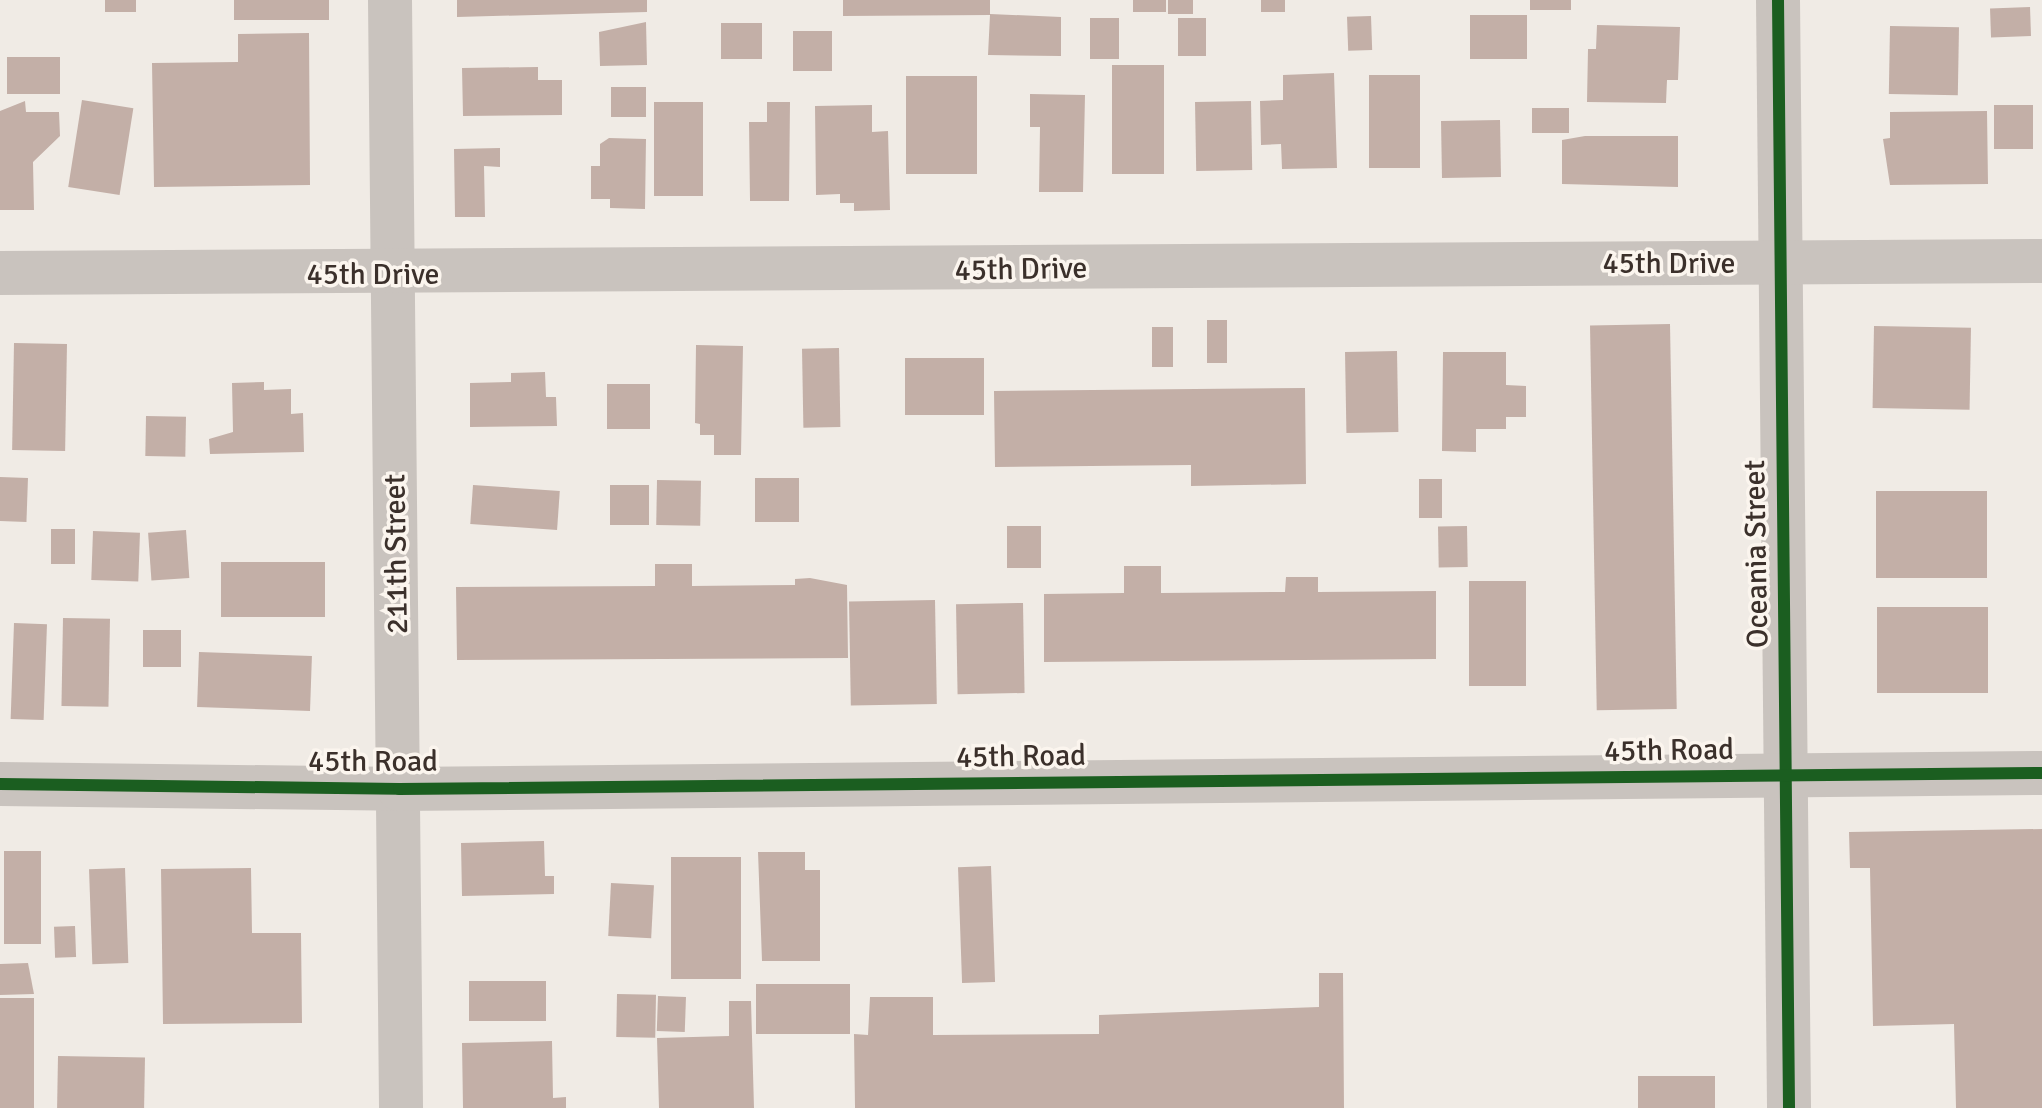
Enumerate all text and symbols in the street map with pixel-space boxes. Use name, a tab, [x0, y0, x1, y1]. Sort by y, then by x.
street label: 45th Drive	[1603, 246, 1735, 282]
street label: 45th Drive	[954, 251, 1088, 289]
street label: 45th Drive	[307, 257, 439, 293]
street label: Oceania Street	[1737, 459, 1777, 649]
street label: 211th Street	[378, 474, 416, 634]
street label: 45th Road	[1604, 732, 1734, 770]
street label: 45th Road	[956, 738, 1086, 776]
street label: 45th Road	[308, 744, 438, 780]

